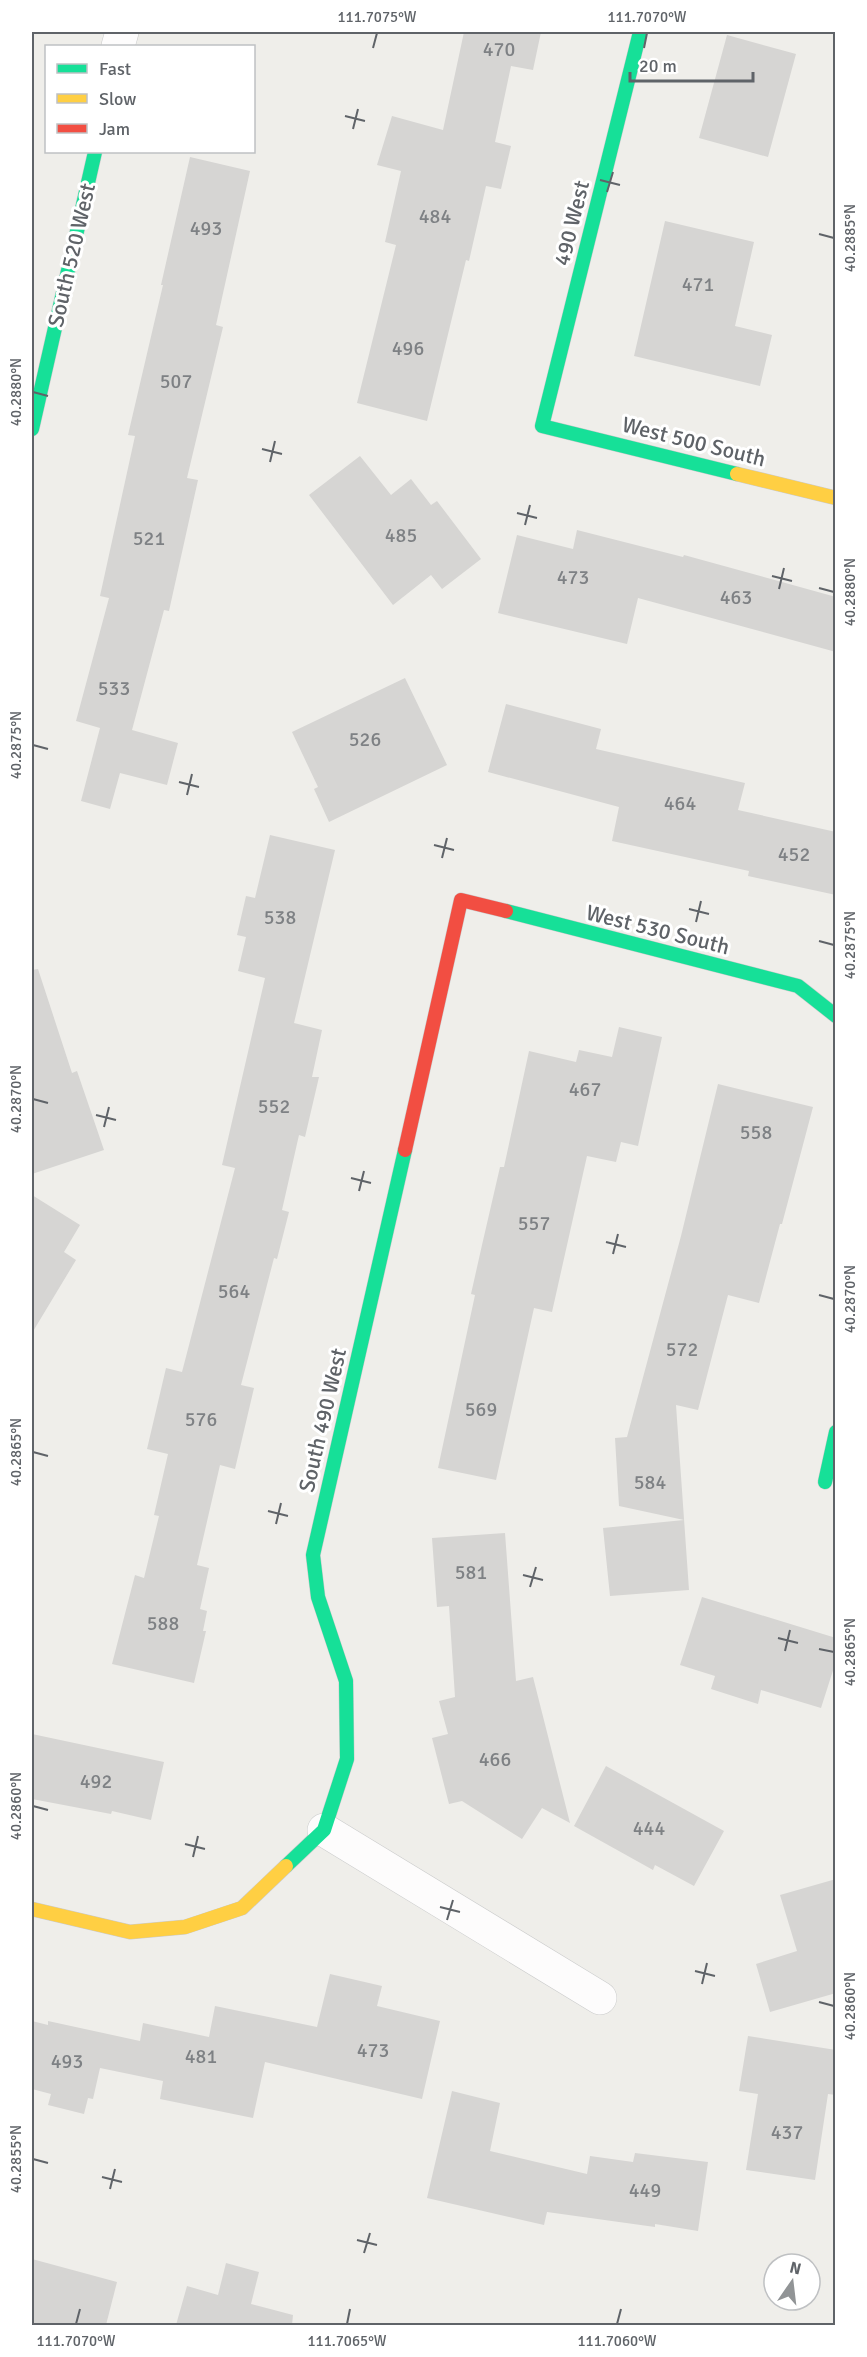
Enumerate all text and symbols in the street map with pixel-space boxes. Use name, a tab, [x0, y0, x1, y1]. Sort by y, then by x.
text: 111.7075°W	[338, 8, 417, 26]
text: 111.7070°W	[608, 8, 687, 26]
house number: 470	[483, 37, 515, 62]
legend	[45, 45, 255, 153]
scale bar	[630, 45, 753, 83]
text: 20 m	[639, 55, 677, 77]
text: Fast	[99, 58, 131, 80]
text: Slow	[99, 88, 136, 110]
text: Jam	[99, 118, 130, 140]
street label: 490 West	[548, 178, 595, 268]
street label: South 520 West	[42, 180, 101, 330]
house number: 484	[419, 204, 451, 229]
text: 40.2885°N	[841, 204, 859, 272]
house number: 493	[190, 216, 222, 241]
house number: 471	[682, 272, 714, 297]
house number: 496	[392, 336, 424, 361]
text: 40.2880°N	[7, 358, 25, 426]
house number: 507	[160, 369, 192, 394]
street label: West 500 South	[619, 411, 768, 472]
house number: 485	[385, 523, 417, 548]
house number: 521	[133, 526, 165, 551]
text: 40.2880°N	[841, 558, 859, 626]
house number: 473	[557, 565, 589, 590]
house number: 463	[720, 585, 752, 610]
house number: 533	[98, 676, 130, 701]
text: 40.2875°N	[7, 711, 25, 779]
house number: 526	[349, 727, 381, 752]
house number: 464	[664, 791, 696, 816]
house number: 452	[778, 842, 810, 867]
street label: West 530 South	[583, 899, 732, 960]
house number: 538	[264, 905, 296, 930]
text: 40.2875°N	[841, 911, 859, 979]
text: 40.2870°N	[7, 1065, 25, 1133]
house number: 467	[569, 1077, 601, 1102]
house number: 552	[258, 1094, 290, 1119]
house number: 558	[740, 1120, 772, 1145]
house number: 557	[518, 1211, 550, 1236]
text: 40.2870°N	[841, 1265, 859, 1333]
house number: 564	[218, 1279, 250, 1304]
house number: 572	[666, 1337, 698, 1362]
street label: South 490 West	[293, 1345, 352, 1495]
house number: 569	[465, 1397, 497, 1422]
house number: 576	[185, 1407, 217, 1432]
text: 40.2865°N	[7, 1418, 25, 1486]
house number: 584	[634, 1470, 666, 1495]
house number: 581	[455, 1560, 487, 1585]
house number: 588	[147, 1611, 179, 1636]
text: 40.2865°N	[841, 1618, 859, 1686]
house number: 466	[479, 1747, 511, 1772]
house number: 492	[80, 1769, 112, 1794]
text: 40.2860°N	[7, 1772, 25, 1840]
house number: 444	[633, 1816, 665, 1841]
text: 40.2860°N	[841, 1972, 859, 2040]
house number: 473	[357, 2038, 389, 2063]
house number: 481	[185, 2044, 217, 2069]
house number: 493	[51, 2049, 83, 2074]
house number: 437	[771, 2120, 803, 2145]
text: 40.2855°N	[7, 2125, 25, 2193]
house number: 449	[629, 2178, 661, 2203]
north arrow	[762, 2252, 822, 2312]
text: N	[788, 2257, 803, 2279]
text: 111.7070°W	[37, 2332, 116, 2350]
text: 111.7065°W	[308, 2332, 387, 2350]
text: 111.7060°W	[578, 2332, 657, 2350]

